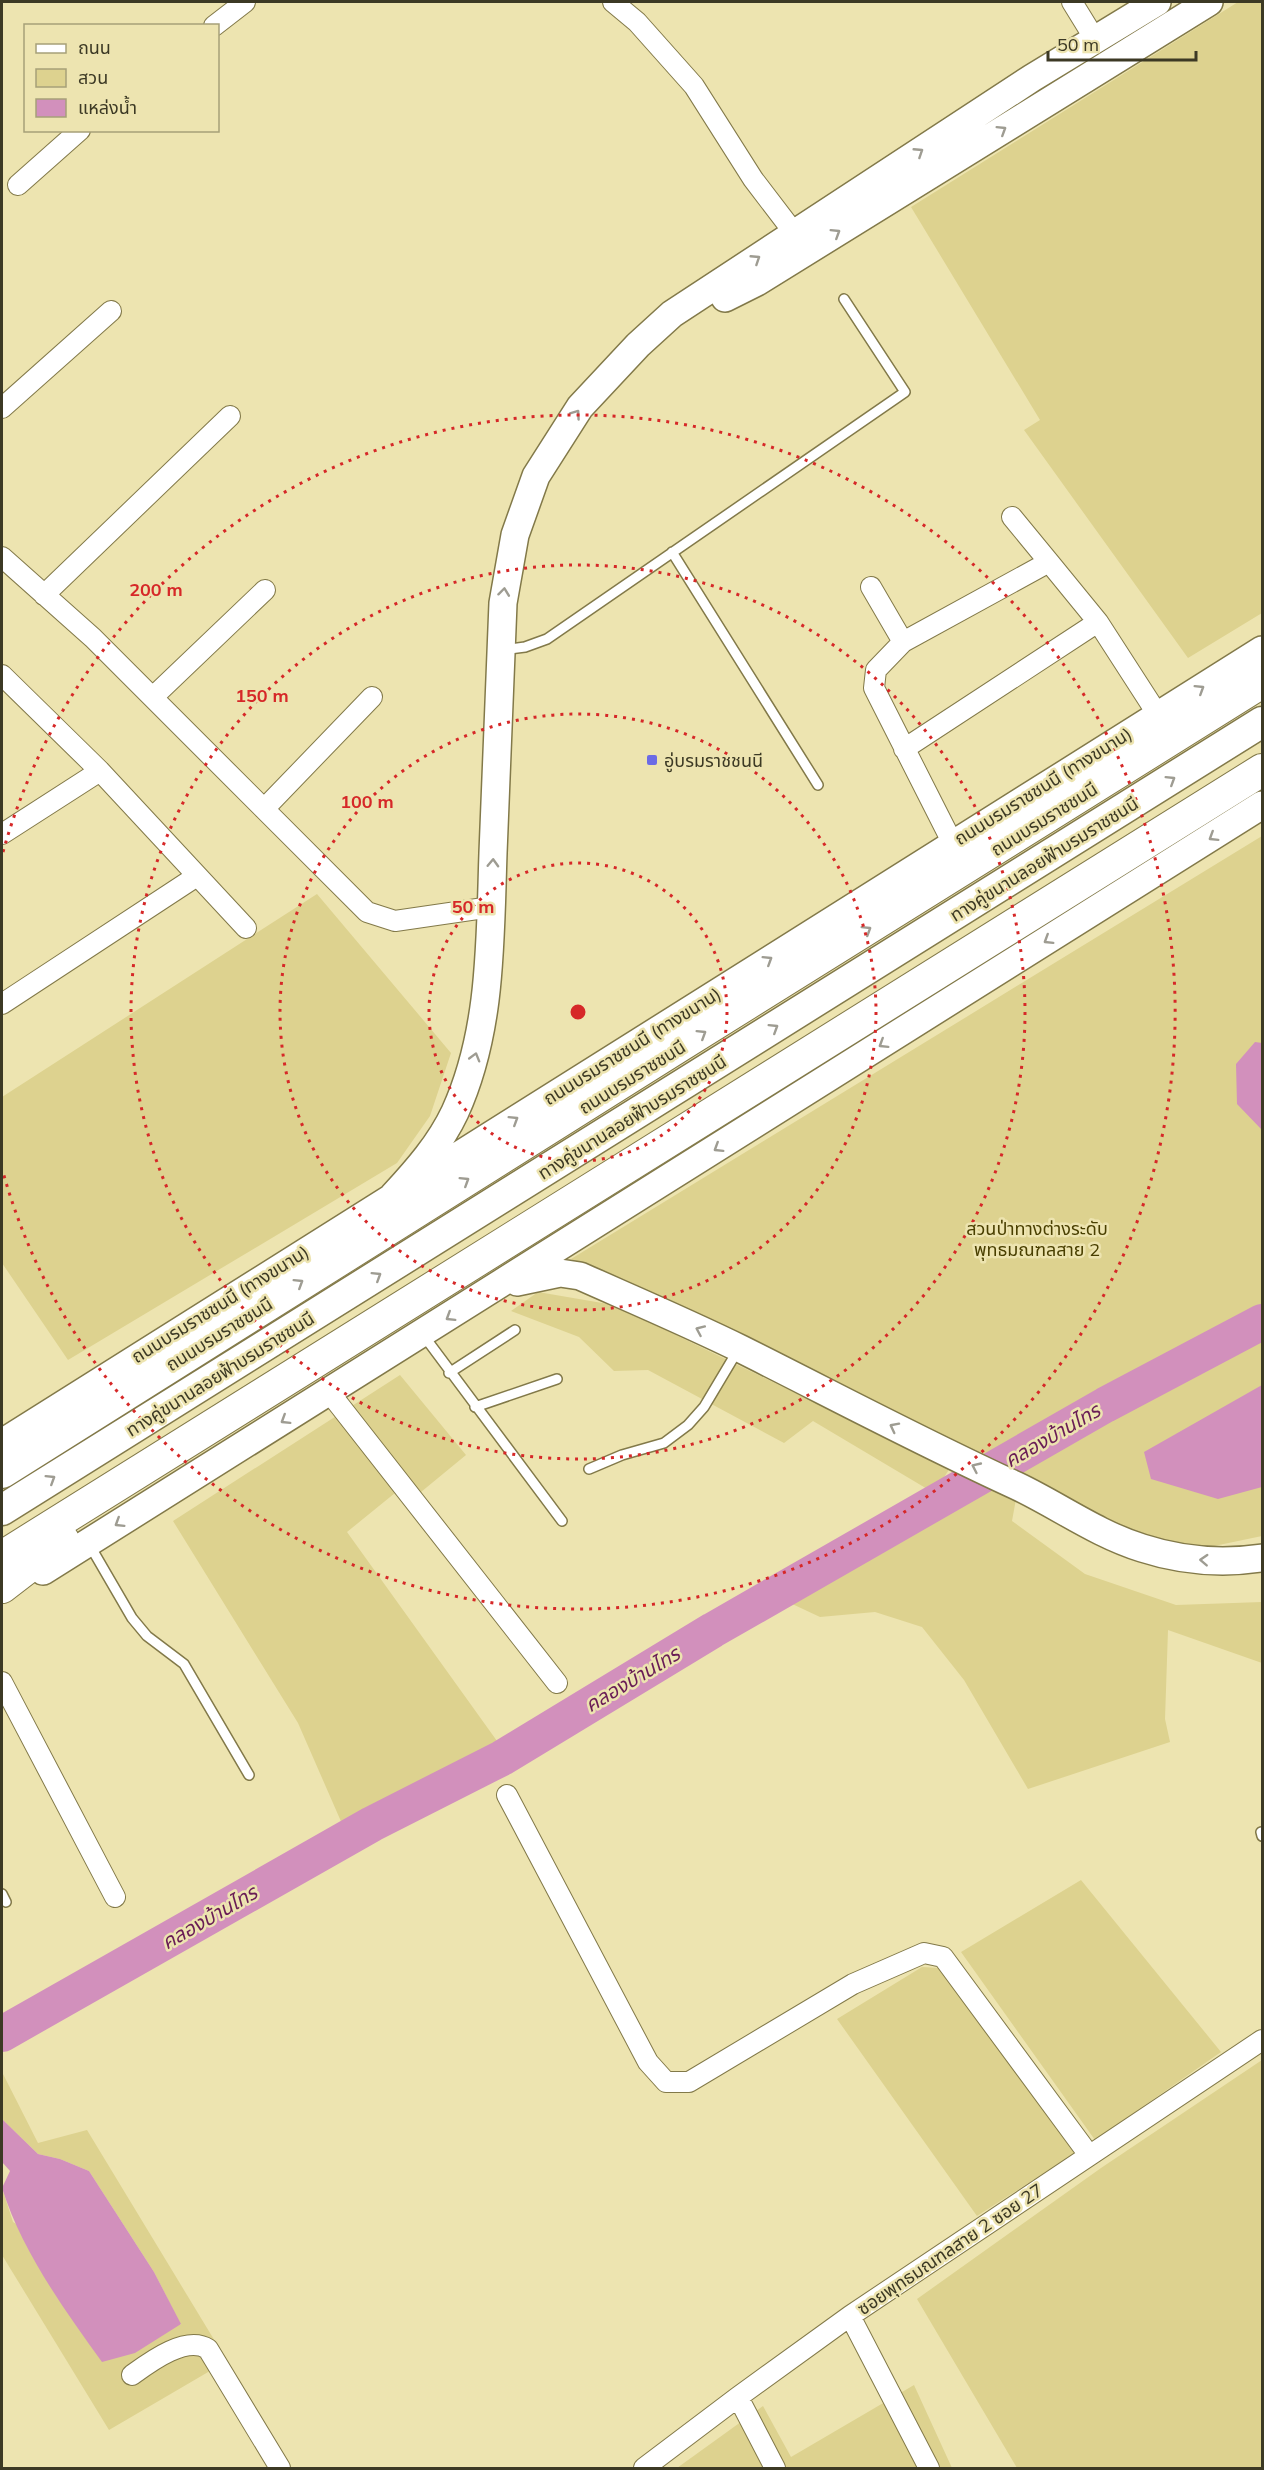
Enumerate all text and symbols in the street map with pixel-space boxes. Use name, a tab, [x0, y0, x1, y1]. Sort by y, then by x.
legend	[24, 24, 219, 132]
scale bar	[1048, 24, 1196, 62]
text: 50 m	[1057, 33, 1099, 56]
text: ถนน	[78, 36, 111, 59]
text: สวน	[78, 66, 108, 89]
text: แหล่งน้ำ	[78, 95, 137, 119]
one-way arrow	[996, 125, 1006, 137]
one-way arrow	[912, 148, 923, 159]
one-way arrow	[830, 228, 840, 240]
one-way arrow	[750, 256, 761, 267]
one-way arrow	[569, 409, 580, 420]
text: 200 m	[129, 578, 183, 601]
one-way arrow	[498, 588, 510, 597]
text: 150 m	[235, 684, 289, 707]
one-way arrow	[1193, 685, 1204, 696]
street label: ถนนบรมราชชนนี (ทางขนาน)	[950, 723, 1136, 849]
place label: อู่บรมราชชนนี	[664, 749, 763, 773]
marker: อู่บรมราชชนนี	[645, 753, 659, 767]
one-way arrow	[1165, 776, 1175, 788]
street label: ถนนบรมราชชนนี	[987, 778, 1101, 860]
text: 100 m	[340, 790, 394, 813]
street label: ทางคู่ขนานลอยฟ้าบรมราชชนนี	[946, 792, 1143, 927]
one-way arrow	[1209, 829, 1219, 841]
one-way arrow	[486, 858, 499, 867]
text: 50 m	[452, 895, 494, 918]
one-way arrow	[861, 925, 871, 937]
one-way arrow	[1044, 933, 1054, 945]
one-way arrow	[761, 956, 772, 967]
street label: ถนนบรมราชชนนี (ทางขนาน)	[539, 983, 725, 1109]
centre of rings	[568, 1002, 588, 1022]
one-way arrow	[768, 1024, 778, 1036]
one-way arrow	[696, 1029, 706, 1041]
street label: ถนนบรมราชชนนี	[575, 1036, 689, 1118]
one-way arrow	[879, 1037, 889, 1049]
street label: ทางคู่ขนานลอยฟ้าบรมราชชนนี	[534, 1050, 731, 1185]
one-way arrow	[468, 1052, 480, 1063]
one-way arrow	[507, 1116, 518, 1127]
one-way arrow	[714, 1141, 724, 1153]
one-way arrow	[459, 1176, 469, 1188]
park label: สวนป่าทางต่างระดับ พุทธมณฑลสาย 2	[966, 1217, 1108, 1261]
street label: ถนนบรมราชชนนี (ทางขนาน)	[127, 1241, 313, 1367]
one-way arrow	[371, 1272, 381, 1284]
one-way arrow	[292, 1279, 303, 1290]
street label: ถนนบรมราชชนนี	[162, 1293, 276, 1375]
street label: ทางคู่ขนานลอยฟ้าบรมราชชนนี	[122, 1307, 319, 1442]
one-way arrow	[446, 1309, 456, 1321]
one-way arrow	[696, 1326, 707, 1338]
water label: คลองบ้านไทร	[1000, 1397, 1105, 1472]
one-way arrow	[281, 1412, 291, 1424]
one-way arrow	[889, 1422, 900, 1434]
one-way arrow	[971, 1463, 982, 1475]
one-way arrow	[45, 1475, 55, 1487]
one-way arrow	[115, 1515, 125, 1527]
one-way arrow	[1200, 1554, 1209, 1567]
water label: คลองบ้านไทร	[580, 1640, 685, 1717]
water label: คลองบ้านไทร	[157, 1879, 262, 1954]
street label: ซอยพุทธมณฑลสาย 2 ซอย 27	[853, 2178, 1047, 2320]

